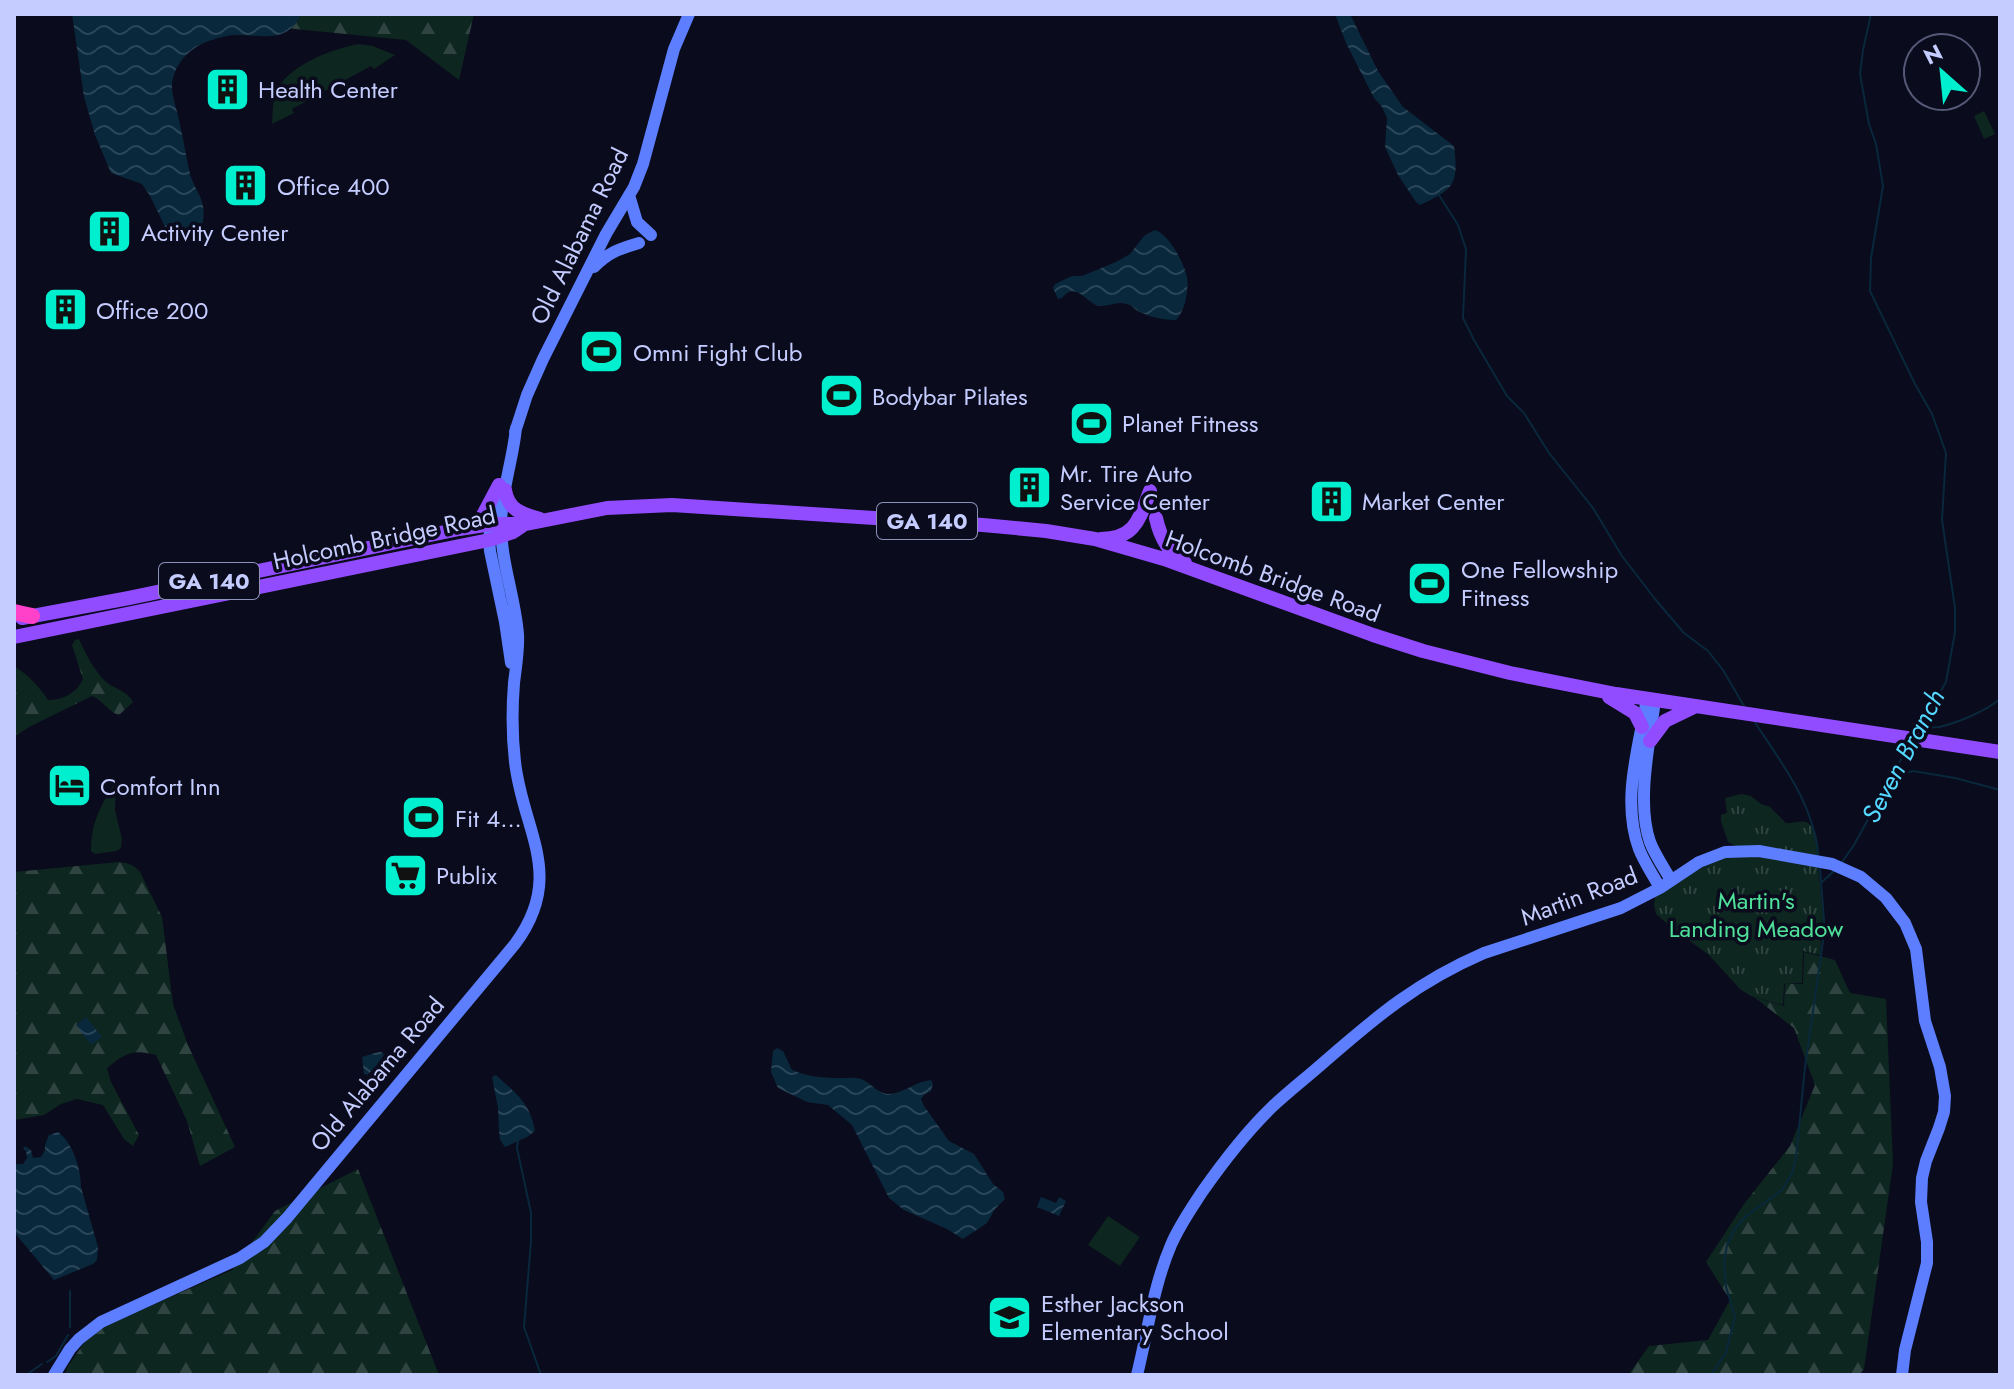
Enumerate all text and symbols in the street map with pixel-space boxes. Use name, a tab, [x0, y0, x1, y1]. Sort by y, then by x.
north arrow	[1902, 32, 1982, 112]
text: N	[1918, 36, 1948, 72]
building icon: Health Center	[203, 65, 251, 113]
place label: Health Center	[258, 72, 399, 107]
street label: Old Alabama Road	[521, 142, 637, 330]
building icon: Office 400	[222, 162, 270, 210]
place label: Office 400	[277, 169, 390, 204]
building icon: Activity Center	[86, 208, 134, 256]
place label: Activity Center	[141, 215, 289, 250]
building icon: Office 200	[41, 286, 89, 334]
place label: Office 200	[96, 293, 208, 328]
sports icon: Omni Fight Club	[578, 328, 626, 376]
place label: Omni Fight Club	[633, 335, 802, 370]
sports icon: Bodybar Pilates	[817, 372, 865, 420]
place label: Bodybar Pilates	[872, 379, 1028, 414]
sports icon: Planet Fitness	[1067, 399, 1115, 447]
place label: Planet Fitness	[1122, 406, 1258, 441]
place label: Mr. Tire Auto Service Center	[1060, 456, 1211, 519]
building icon: Mr. Tire Auto Service Center	[1005, 463, 1053, 511]
building icon: Market Center	[1307, 477, 1355, 525]
place label: Market Center	[1362, 484, 1505, 519]
street label: Holcomb Bridge Road	[270, 497, 498, 579]
road number: GA 140	[877, 503, 977, 539]
street label: Holcomb Bridge Road	[1161, 521, 1385, 631]
place label: One Fellowship Fitness	[1461, 552, 1618, 615]
sports icon: One Fellowship Fitness	[1406, 559, 1454, 607]
road number: GA 140	[159, 563, 259, 599]
water label: Seven Branch	[1852, 682, 1954, 830]
hotel icon: Comfort Inn	[45, 762, 93, 810]
place label: Comfort Inn	[100, 769, 221, 804]
sports icon: Fit 4...	[400, 794, 448, 842]
place label: Fit 4...	[455, 801, 522, 836]
supermarket icon: Publix	[381, 851, 429, 899]
place label: Publix	[436, 858, 498, 893]
street label: Martin Road	[1515, 858, 1643, 934]
park label: Martin's Landing Meadow	[1669, 883, 1844, 946]
street label: Old Alabama Road	[302, 989, 452, 1159]
place label: Esther Jackson Elementary School	[1041, 1286, 1229, 1349]
school or university icon: Esther Jackson Elementary School	[986, 1293, 1034, 1341]

